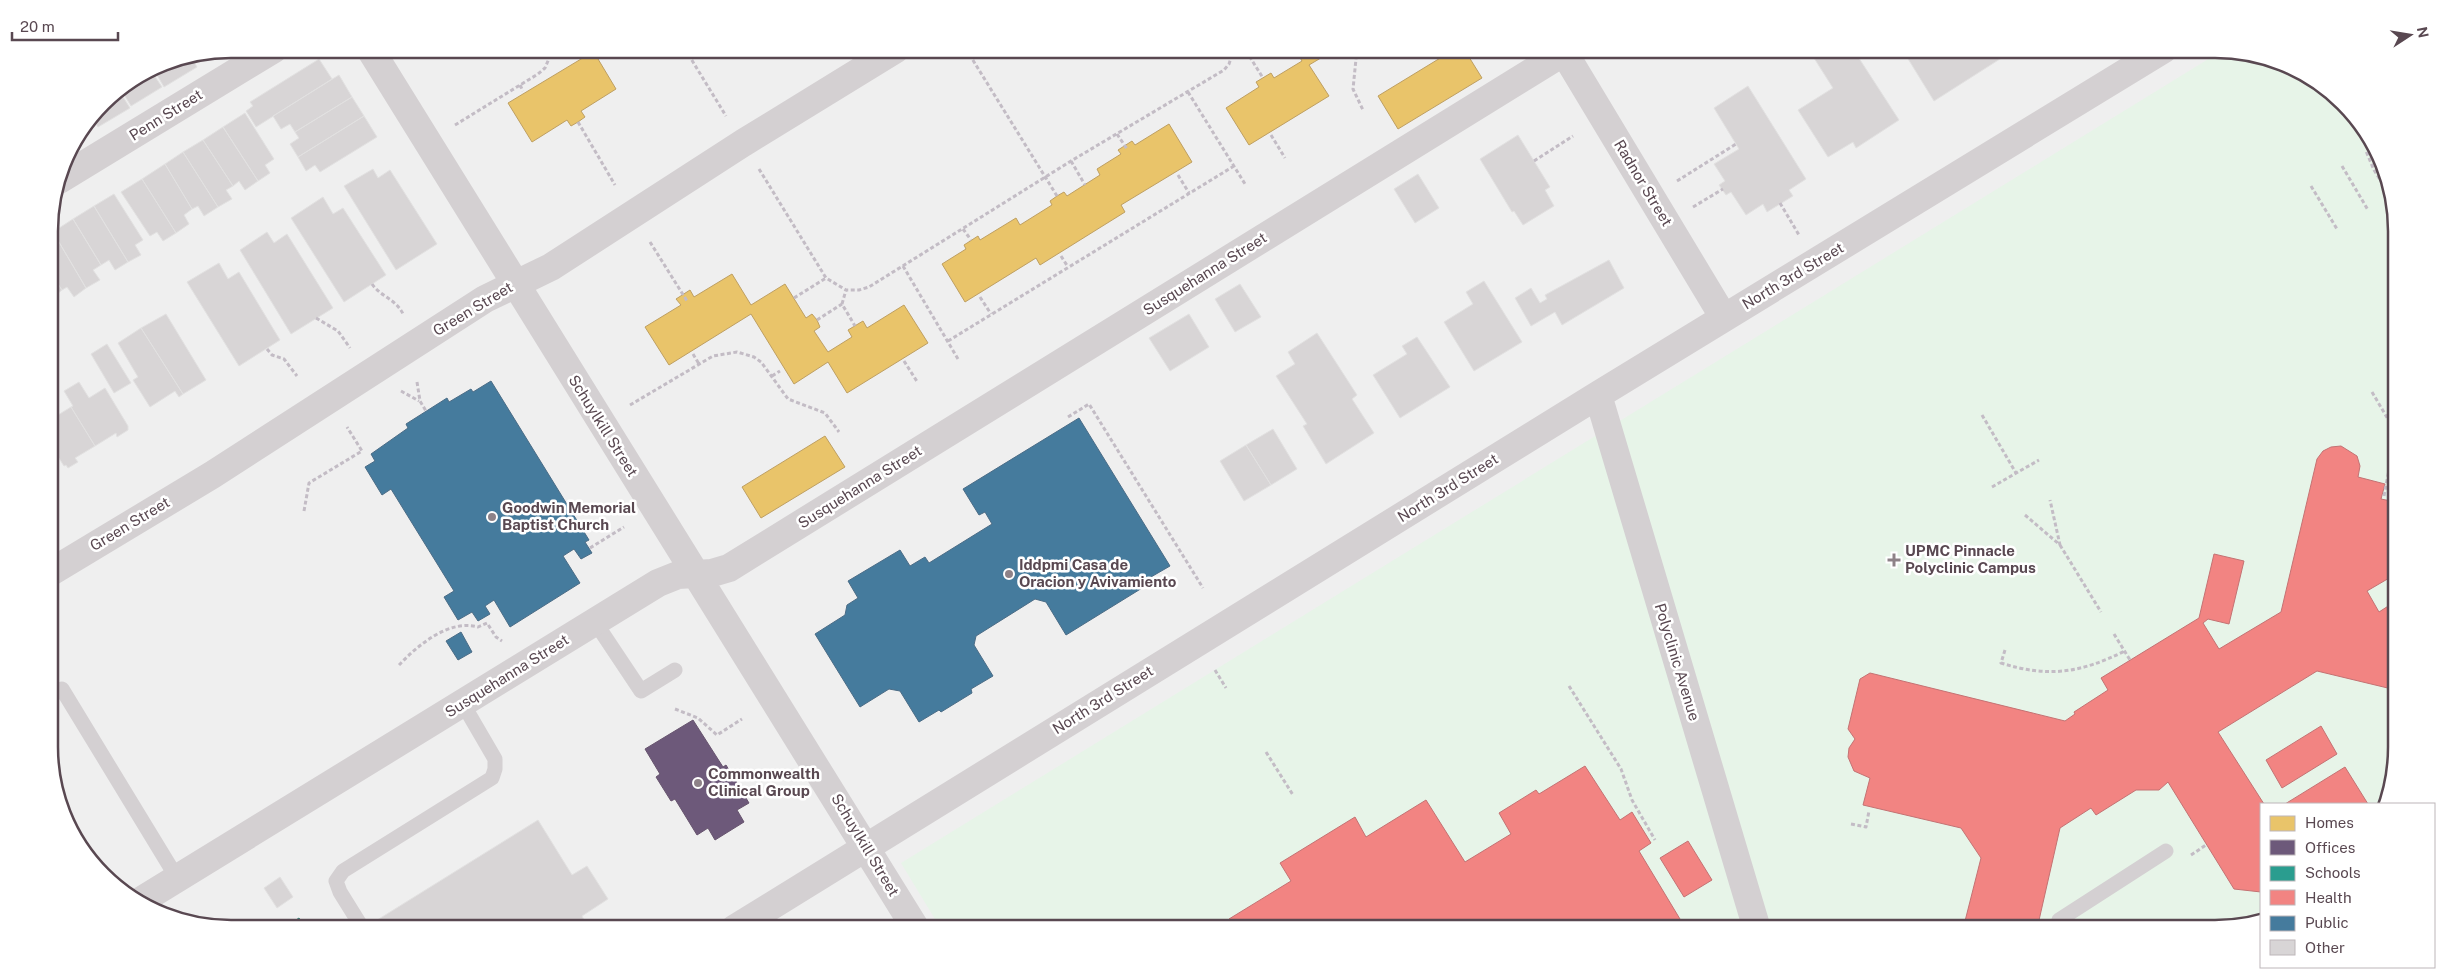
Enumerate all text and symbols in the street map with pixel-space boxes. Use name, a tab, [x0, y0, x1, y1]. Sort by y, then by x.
scale bar	[12, 10, 119, 42]
north arrow	[2385, 10, 2435, 60]
text: 20 m	[20, 18, 55, 35]
text: N	[2414, 25, 2432, 39]
street label: Penn Street	[126, 85, 205, 144]
street label: Radnor Street	[1611, 136, 1676, 229]
street label: Susquehanna Street	[1140, 229, 1270, 319]
street label: North 3rd Street	[1739, 239, 1847, 312]
street label: Green Street	[430, 278, 516, 339]
street label: Schuylkill Street	[565, 372, 642, 480]
street label: Susquehanna Street	[795, 442, 925, 532]
street label: North 3rd Street	[1394, 450, 1501, 525]
street label: Green Street	[87, 493, 173, 554]
place label: Goodwin Memorial Baptist Church	[502, 499, 636, 533]
marker: Goodwin Memorial Baptist Church	[486, 511, 498, 523]
place label: UPMC Pinnacle Polyclinic Campus	[1905, 542, 2036, 576]
marker: UPMC Pinnacle Polyclinic Campus	[1887, 553, 1901, 567]
place label: Iddpmi Casa de Oracion y Avivamiento	[1019, 556, 1177, 590]
marker: Iddpmi Casa de Oracion y Avivamiento	[1003, 568, 1015, 580]
street label: Polyclinic Avenue	[1652, 601, 1703, 723]
street label: Susquehanna Street	[442, 631, 572, 721]
street label: North 3rd Street	[1049, 662, 1156, 737]
place label: Commonwealth Clinical Group	[708, 765, 820, 799]
marker: Commonwealth Clinical Group	[692, 777, 704, 789]
street label: Schuylkill Street	[828, 790, 903, 899]
legend	[2260, 803, 2435, 968]
text: Homes	[2305, 814, 2354, 831]
text: Offices	[2305, 839, 2355, 856]
text: Schools	[2305, 864, 2361, 881]
text: Health	[2305, 889, 2352, 906]
text: Public	[2305, 914, 2349, 931]
text: Other	[2305, 939, 2345, 956]

